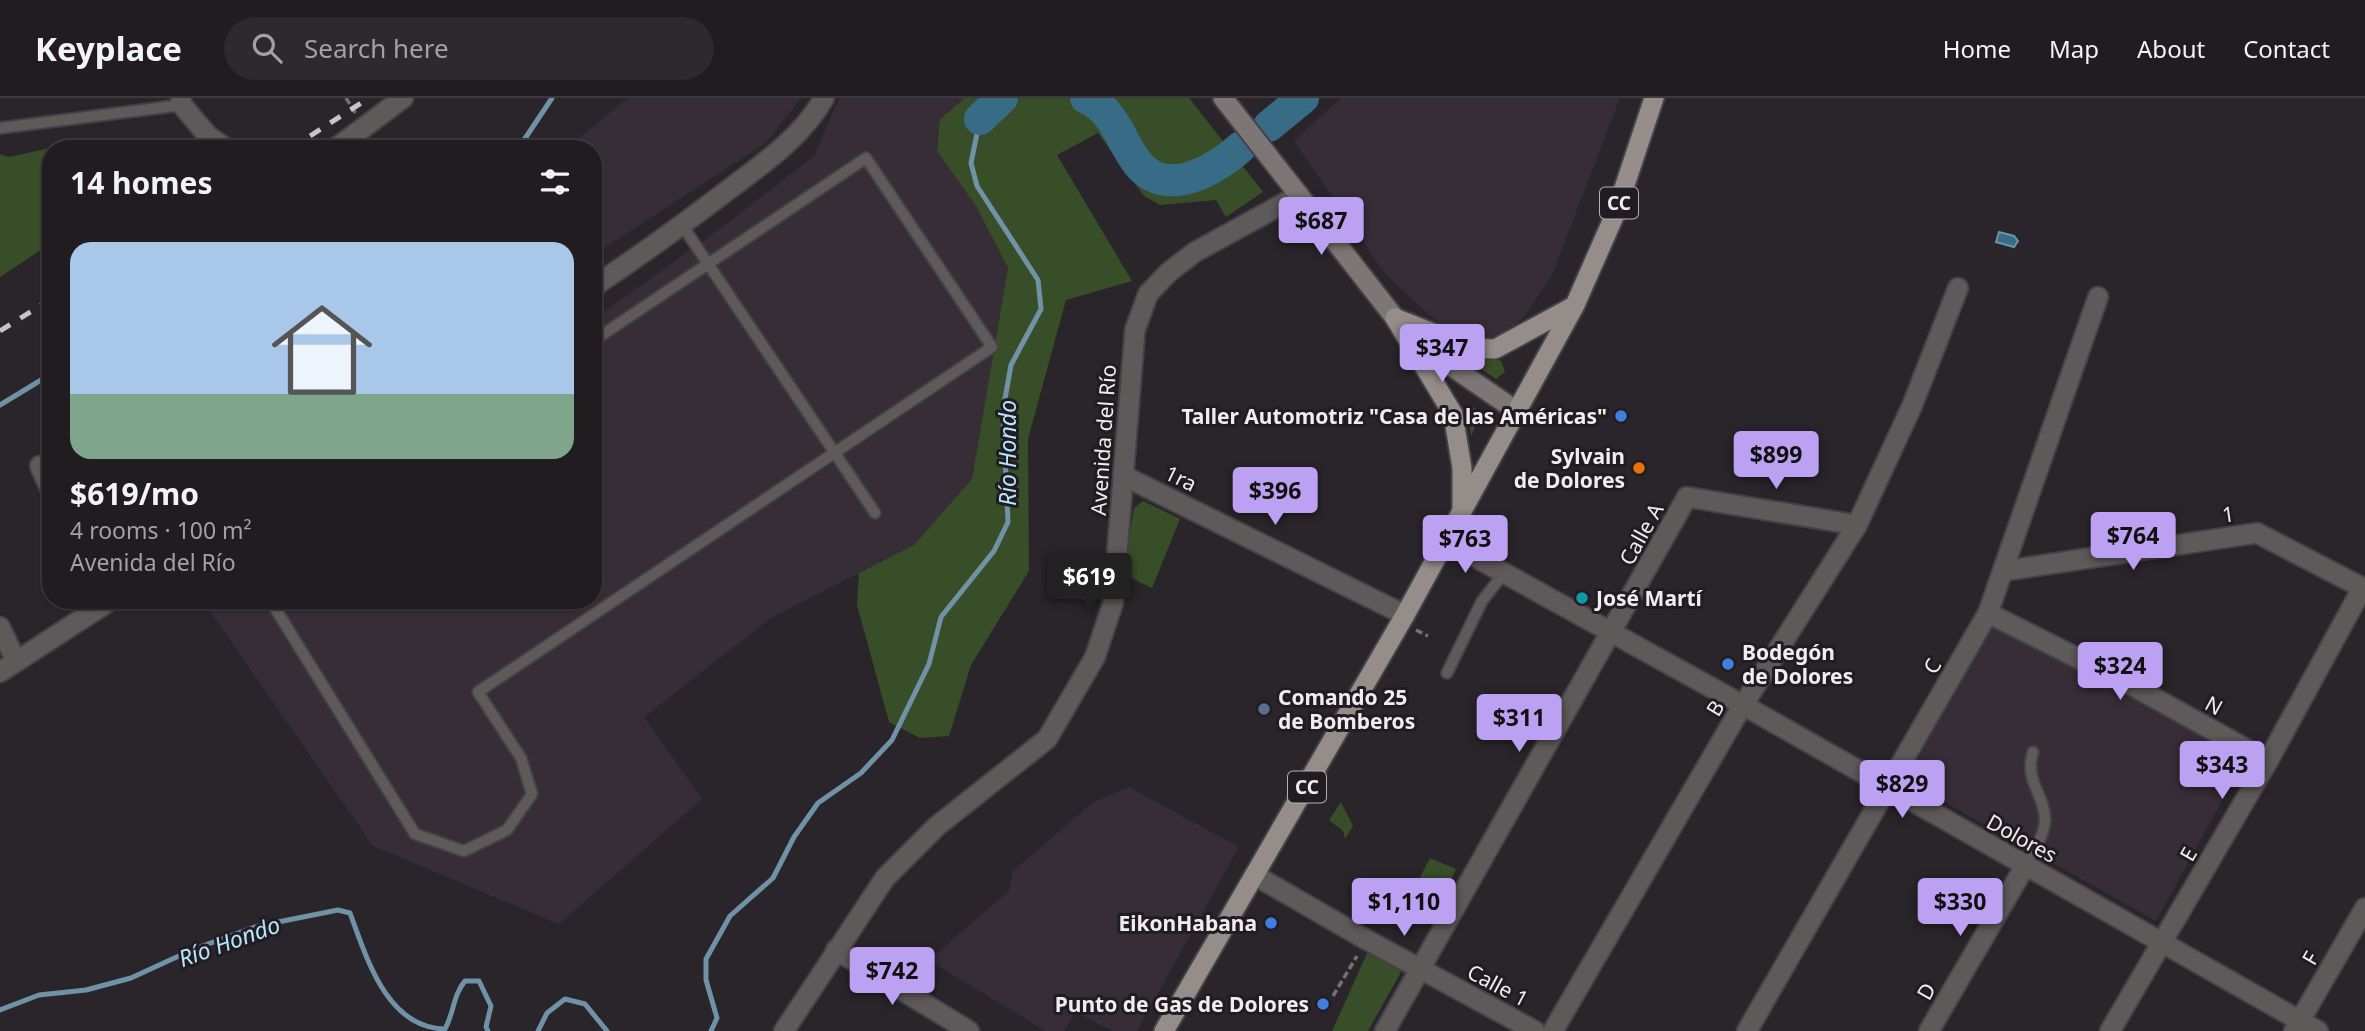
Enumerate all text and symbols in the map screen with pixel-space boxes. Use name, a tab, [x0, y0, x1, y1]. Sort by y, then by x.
search box	[224, 17, 714, 80]
text: Keyplace	[35, 26, 182, 71]
icon: search	[248, 29, 286, 67]
text: Search here	[304, 30, 449, 66]
text: Home	[1943, 32, 2011, 65]
text: Map	[2049, 32, 2099, 65]
text: About	[2137, 32, 2205, 65]
text: Contact	[2243, 32, 2330, 65]
text: 14 homes	[70, 162, 213, 203]
icon: filters	[536, 163, 574, 201]
road number: CC	[1600, 188, 1638, 218]
pin: $687	[1280, 198, 1362, 257]
text: $687	[1295, 204, 1347, 236]
icon: home	[259, 287, 385, 413]
pin: $347	[1401, 324, 1483, 384]
text: $347	[1416, 331, 1468, 363]
street label: Avenida del Río	[1084, 364, 1122, 516]
water label: Río Hondo	[991, 400, 1023, 506]
place label: Taller Automotriz "Casa de las Américas"	[1181, 402, 1607, 430]
marker: Taller Automotriz "Casa de las Américas"	[1613, 408, 1629, 424]
pin: $899	[1735, 432, 1817, 491]
text: $899	[1750, 438, 1802, 470]
place label: Sylvain de Dolores	[1514, 442, 1625, 494]
street label: 1ra	[1160, 458, 1202, 498]
marker: Sylvain de Dolores	[1631, 460, 1647, 476]
pin: $396	[1234, 468, 1316, 527]
text: $619/mo	[70, 473, 199, 514]
text: $396	[1249, 474, 1301, 506]
street label: Calle A	[1613, 498, 1670, 570]
street label: 1	[2220, 499, 2236, 529]
pin: $764	[2092, 512, 2174, 572]
text: 4 rooms · 100 m²	[70, 514, 252, 546]
pin: $763	[1424, 516, 1506, 575]
text: $764	[2107, 519, 2159, 551]
text: $763	[1439, 522, 1491, 554]
text: Avenida del Río	[70, 546, 236, 578]
pin: $619	[1048, 554, 1130, 613]
text: $619	[1063, 560, 1115, 592]
place label: José Martí	[1594, 584, 1703, 612]
marker: José Martí	[1574, 590, 1590, 606]
place label: Bodegón de Dolores	[1742, 638, 1853, 690]
pin: $324	[2079, 642, 2161, 702]
text: $324	[2094, 649, 2146, 681]
street label: C	[1917, 653, 1947, 679]
marker: Bodegón de Dolores	[1720, 656, 1736, 672]
place label: Comando 25 de Bomberos	[1278, 683, 1415, 735]
street label: N	[2200, 689, 2228, 721]
pin: $311	[1478, 694, 1560, 754]
street label: B	[1699, 695, 1731, 721]
marker: Comando 25 de Bomberos	[1256, 701, 1272, 717]
text: $311	[1493, 701, 1545, 733]
pin: $343	[2181, 742, 2263, 801]
text: $343	[2196, 748, 2248, 780]
pin: $829	[1861, 760, 1943, 820]
text: $829	[1876, 767, 1928, 799]
road number: CC	[1288, 772, 1326, 802]
street label: Dolores	[1982, 807, 2062, 869]
street label: E	[2173, 842, 2203, 866]
pin: $1,110	[1347, 878, 1461, 938]
pin: $330	[1919, 878, 2001, 938]
text: $1,110	[1368, 885, 1440, 917]
text: $330	[1934, 885, 1986, 917]
water label: Río Hondo	[174, 908, 284, 974]
place label: EikonHabana	[1118, 909, 1257, 937]
marker: EikonHabana	[1263, 915, 1279, 931]
street label: F	[2295, 946, 2325, 970]
pin: $742	[851, 948, 933, 1007]
text: $742	[866, 954, 918, 986]
street label: Calle 1	[1463, 957, 1533, 1013]
street label: D	[1910, 977, 1942, 1005]
place label: Punto de Gas de Dolores	[1055, 990, 1309, 1018]
marker: Punto de Gas de Dolores	[1315, 996, 1331, 1012]

